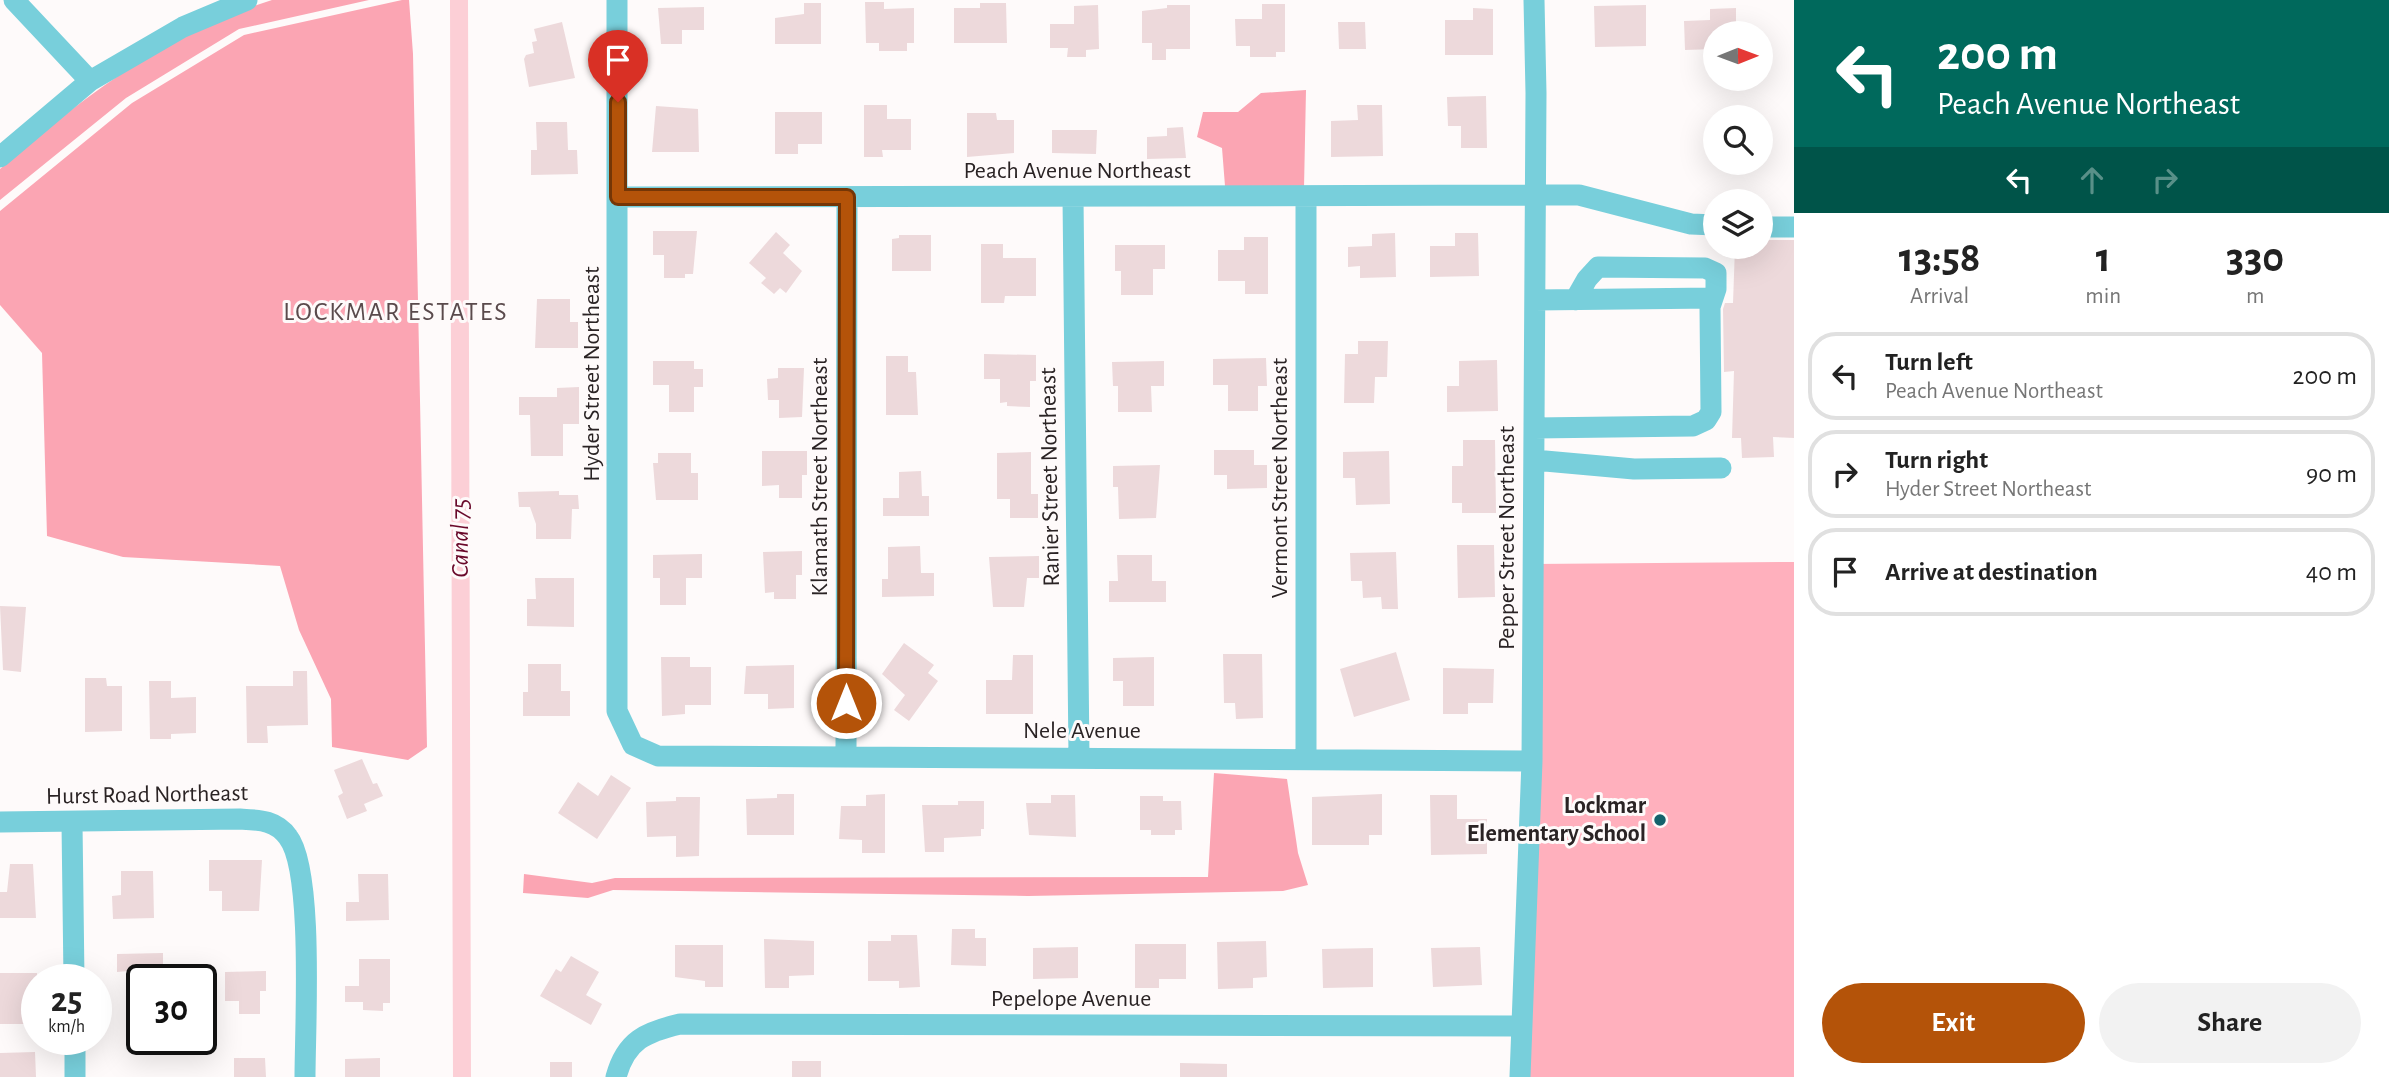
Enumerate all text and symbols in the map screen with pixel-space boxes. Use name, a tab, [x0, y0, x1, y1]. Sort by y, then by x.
north arrow	[1703, 21, 1773, 91]
map controls	[1703, 21, 1773, 259]
icon: left	[1822, 28, 1913, 119]
pin	[588, 30, 648, 102]
text: 200 m	[1937, 30, 2058, 79]
icon: arrive	[599, 41, 637, 79]
text: Peach Avenue Northeast	[1937, 88, 2240, 120]
button: search	[1703, 105, 1773, 175]
street label: Peach Avenue Northeast	[963, 159, 1191, 183]
icon: left	[2000, 161, 2038, 199]
icon: ahead	[2073, 161, 2111, 199]
icon: right	[2146, 161, 2184, 199]
button: layers	[1703, 189, 1773, 259]
text: 13:58	[1899, 237, 1981, 279]
text: 1	[2096, 237, 2111, 279]
text: 330	[2226, 237, 2284, 279]
street label: Hyder Street Northeast	[580, 266, 604, 482]
text: Arrival	[1910, 285, 1969, 308]
text: min	[2085, 285, 2121, 308]
text: m	[2246, 285, 2264, 308]
district label: LOCKMAR ESTATES	[283, 299, 509, 325]
text: Turn left	[1885, 349, 1973, 375]
street label: Klamath Street Northeast	[808, 357, 832, 596]
street label: Vermont Street Northeast	[1268, 357, 1292, 598]
icon: left	[1826, 357, 1864, 395]
text: 200 m	[2293, 363, 2357, 389]
street label: Ranier Street Northeast	[1036, 367, 1064, 587]
text: Peach Avenue Northeast	[1885, 380, 2103, 403]
street label: Pepper Street Northeast	[1495, 426, 1519, 650]
text: Turn right	[1885, 447, 1988, 473]
icon: right	[1826, 455, 1864, 493]
text: 90 m	[2306, 461, 2357, 487]
text: Hyder Street Northeast	[1885, 478, 2091, 501]
water label: Canal 75	[447, 498, 473, 578]
icon: arrive	[1826, 553, 1864, 591]
text: Arrive at destination	[1885, 559, 2098, 585]
text: 40 m	[2306, 559, 2357, 585]
position arrow	[809, 666, 883, 740]
street label: Nele Avenue	[1023, 719, 1141, 743]
street label: Hurst Road Northeast	[46, 781, 249, 809]
place label: Lockmar Elementary School	[1467, 794, 1647, 846]
marker: Lockmar Elementary School	[1652, 812, 1668, 828]
speed limit sign: 30	[126, 964, 217, 1055]
text: 25	[51, 983, 82, 1018]
button: Exit	[1822, 983, 2085, 1063]
button: Share	[2099, 983, 2361, 1063]
street label: Pepelope Avenue	[991, 987, 1151, 1011]
text: km/h	[48, 1018, 85, 1036]

